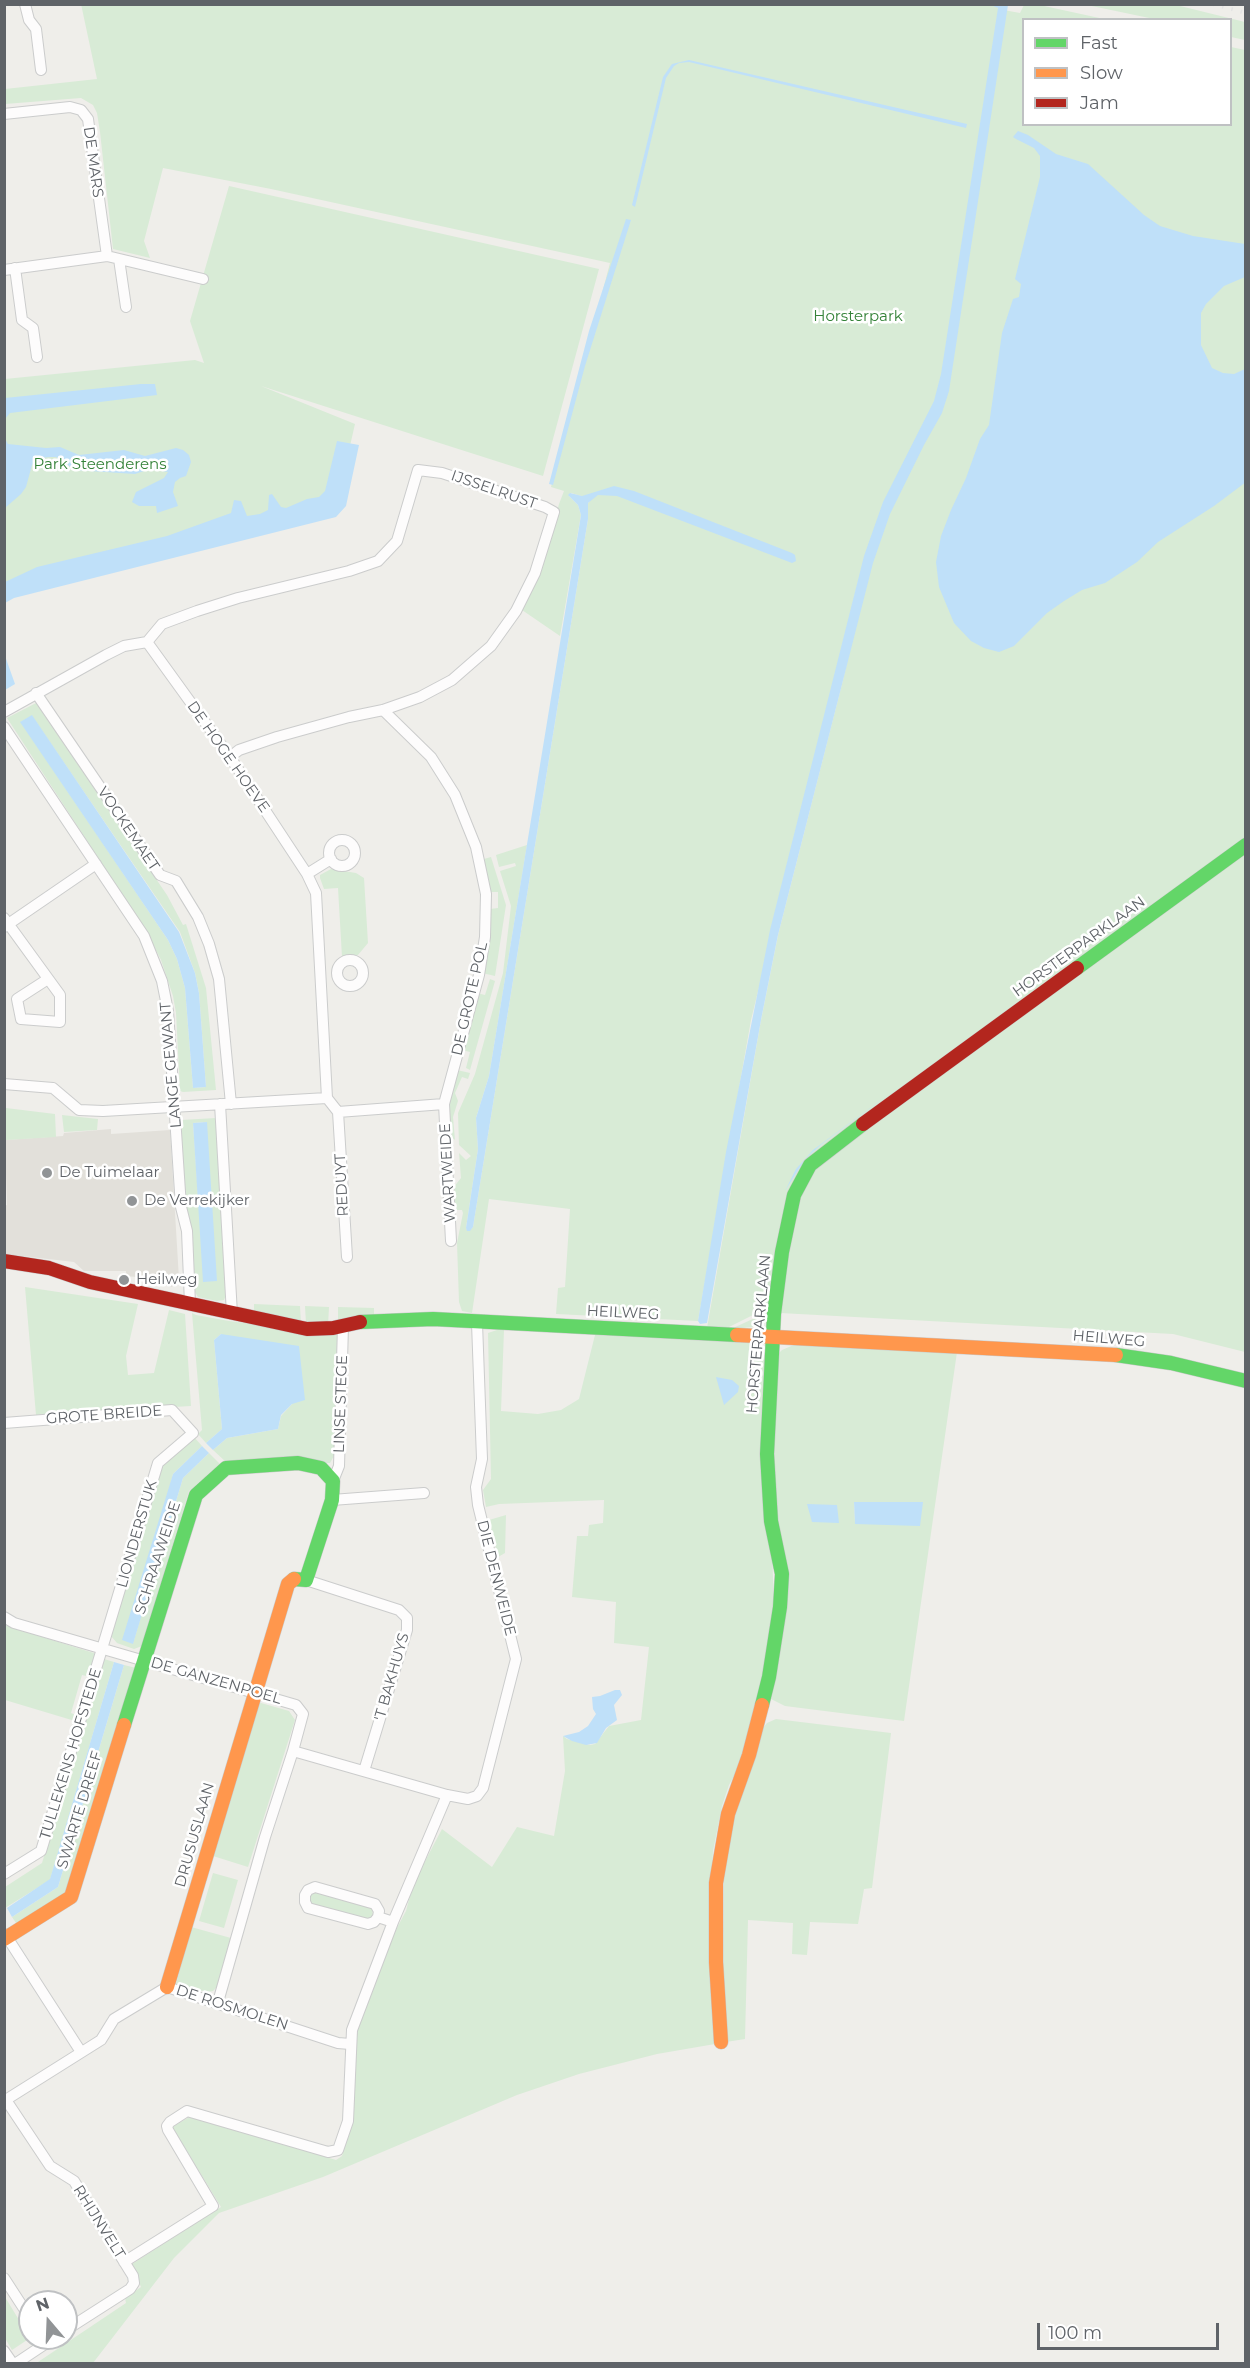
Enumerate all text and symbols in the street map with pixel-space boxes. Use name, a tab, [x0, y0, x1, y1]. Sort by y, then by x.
legend	[1022, 18, 1232, 126]
text: Fast	[1080, 32, 1118, 54]
text: Slow	[1080, 62, 1123, 84]
text: Jam	[1080, 92, 1119, 114]
street label: DE MARS	[79, 125, 107, 199]
park label: Horsterpark	[813, 308, 903, 326]
park label: Park Steenderens	[33, 456, 167, 474]
street label: IJSSELRUST	[449, 467, 539, 513]
street label: DE HOGE HOEVE	[183, 698, 273, 816]
street label: VOCKEMAET	[93, 783, 163, 875]
street label: HORSTERPARKLAAN	[1009, 893, 1149, 1001]
street label: DE GROTE POL	[448, 940, 492, 1058]
street label: LANGE GEWANT	[157, 1001, 185, 1129]
street label: WARTWEIDE	[436, 1123, 460, 1223]
street label: REDUYT	[331, 1153, 353, 1217]
place label: De Tuimelaar	[59, 1164, 160, 1182]
marker: De Tuimelaar	[40, 1166, 54, 1180]
place label: De Verrekijker	[144, 1192, 250, 1210]
marker: De Verrekijker	[125, 1194, 139, 1208]
street label: HORSTERPARKLAAN	[743, 1254, 775, 1414]
place label: Heilweg	[136, 1271, 198, 1289]
marker: Heilweg	[117, 1273, 131, 1287]
street label: HEILWEG	[586, 1302, 660, 1324]
street label: HEILWEG	[1072, 1327, 1146, 1351]
street label: LINSE STEGE	[330, 1355, 352, 1453]
street label: GROTE BREIDE	[45, 1402, 163, 1428]
street label: LIONDERSTUK	[113, 1478, 161, 1590]
street label: SCHRAAWEIDE	[131, 1499, 185, 1617]
street label: DIE DENWEIDE	[473, 1518, 519, 1638]
street label: 'T BAKHUYS	[371, 1631, 413, 1723]
street label: DE GANZENPOEL	[149, 1654, 283, 1708]
street label: TULLEKENS HOFSTEDE	[36, 1666, 106, 1842]
street label: SWARTE DREEF	[54, 1749, 106, 1871]
street label: DRUSUSLAAN	[171, 1781, 219, 1889]
street label: DE ROSMOLEN	[174, 1981, 290, 2035]
street label: RHIJNVELT	[69, 2182, 129, 2262]
north arrow	[18, 2290, 78, 2350]
text: N	[33, 2293, 52, 2315]
scale bar	[1040, 2311, 1222, 2349]
text: 100 m	[1048, 2322, 1102, 2344]

